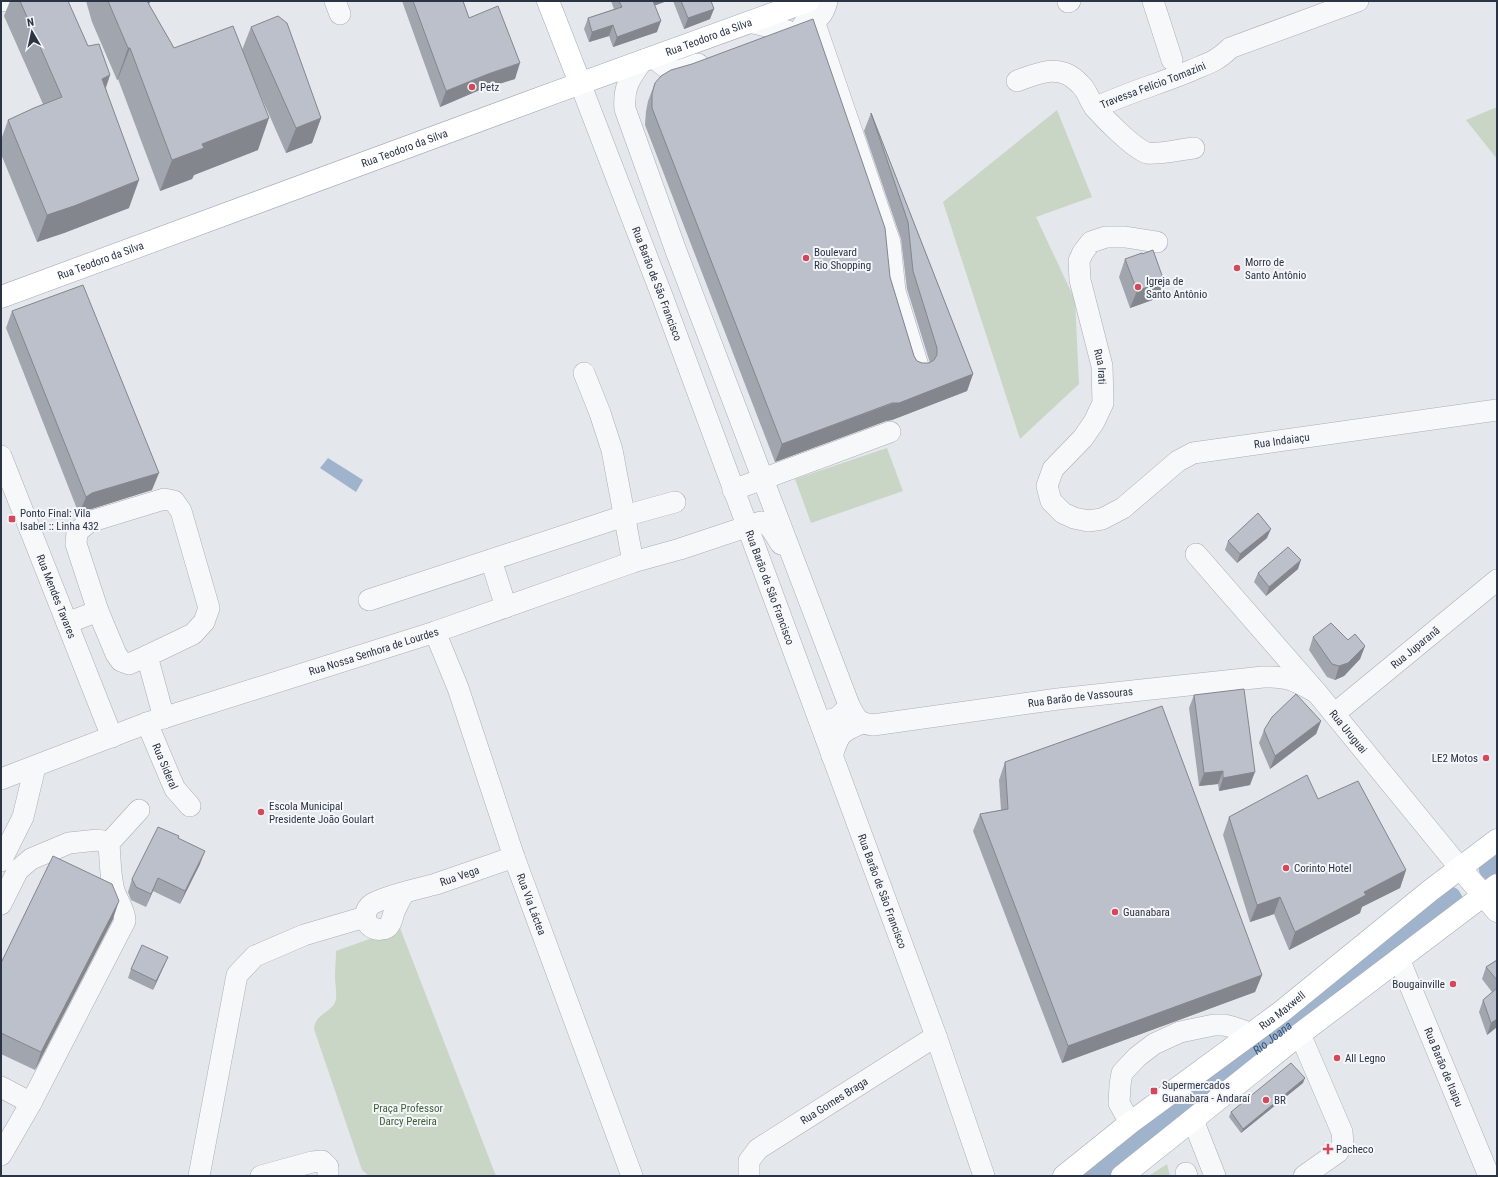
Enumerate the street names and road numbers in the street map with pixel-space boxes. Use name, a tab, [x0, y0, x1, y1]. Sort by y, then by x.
street label: Rua Teodoro da Silva	[664, 15, 754, 59]
street label: Travessa Felício Tomazini	[1098, 59, 1208, 111]
street label: Rua Teodoro da Silva	[359, 126, 449, 170]
street label: Rua Barão de São Francisco	[629, 225, 685, 343]
street label: Rua Teodoro da Silva	[56, 238, 145, 282]
street label: Rua Irati	[1091, 347, 1109, 384]
street label: Rua Indaiaçu	[1253, 430, 1310, 451]
street label: Rua Barão de São Francisco	[743, 528, 797, 647]
street label: Rua Mendes Tavares	[34, 552, 79, 640]
street label: Rua Juparanã	[1388, 623, 1442, 671]
street label: Rua Nossa Senhora de Lourdes	[307, 625, 440, 678]
street label: Rua Barão de Vassouras	[1027, 685, 1133, 710]
street label: Rua Uruguai	[1327, 707, 1370, 756]
street label: Rua Sideral	[150, 741, 181, 791]
street label: Rua Barão de São Francisco	[855, 832, 910, 951]
street label: Rua Vega	[438, 863, 481, 889]
street label: Rua Via Láctea	[514, 872, 549, 937]
street label: Rua Maxwell	[1257, 988, 1308, 1032]
street label: Rua Barão de Itaipu	[1422, 1026, 1466, 1109]
street label: Rua Gomes Braga	[798, 1075, 870, 1127]

